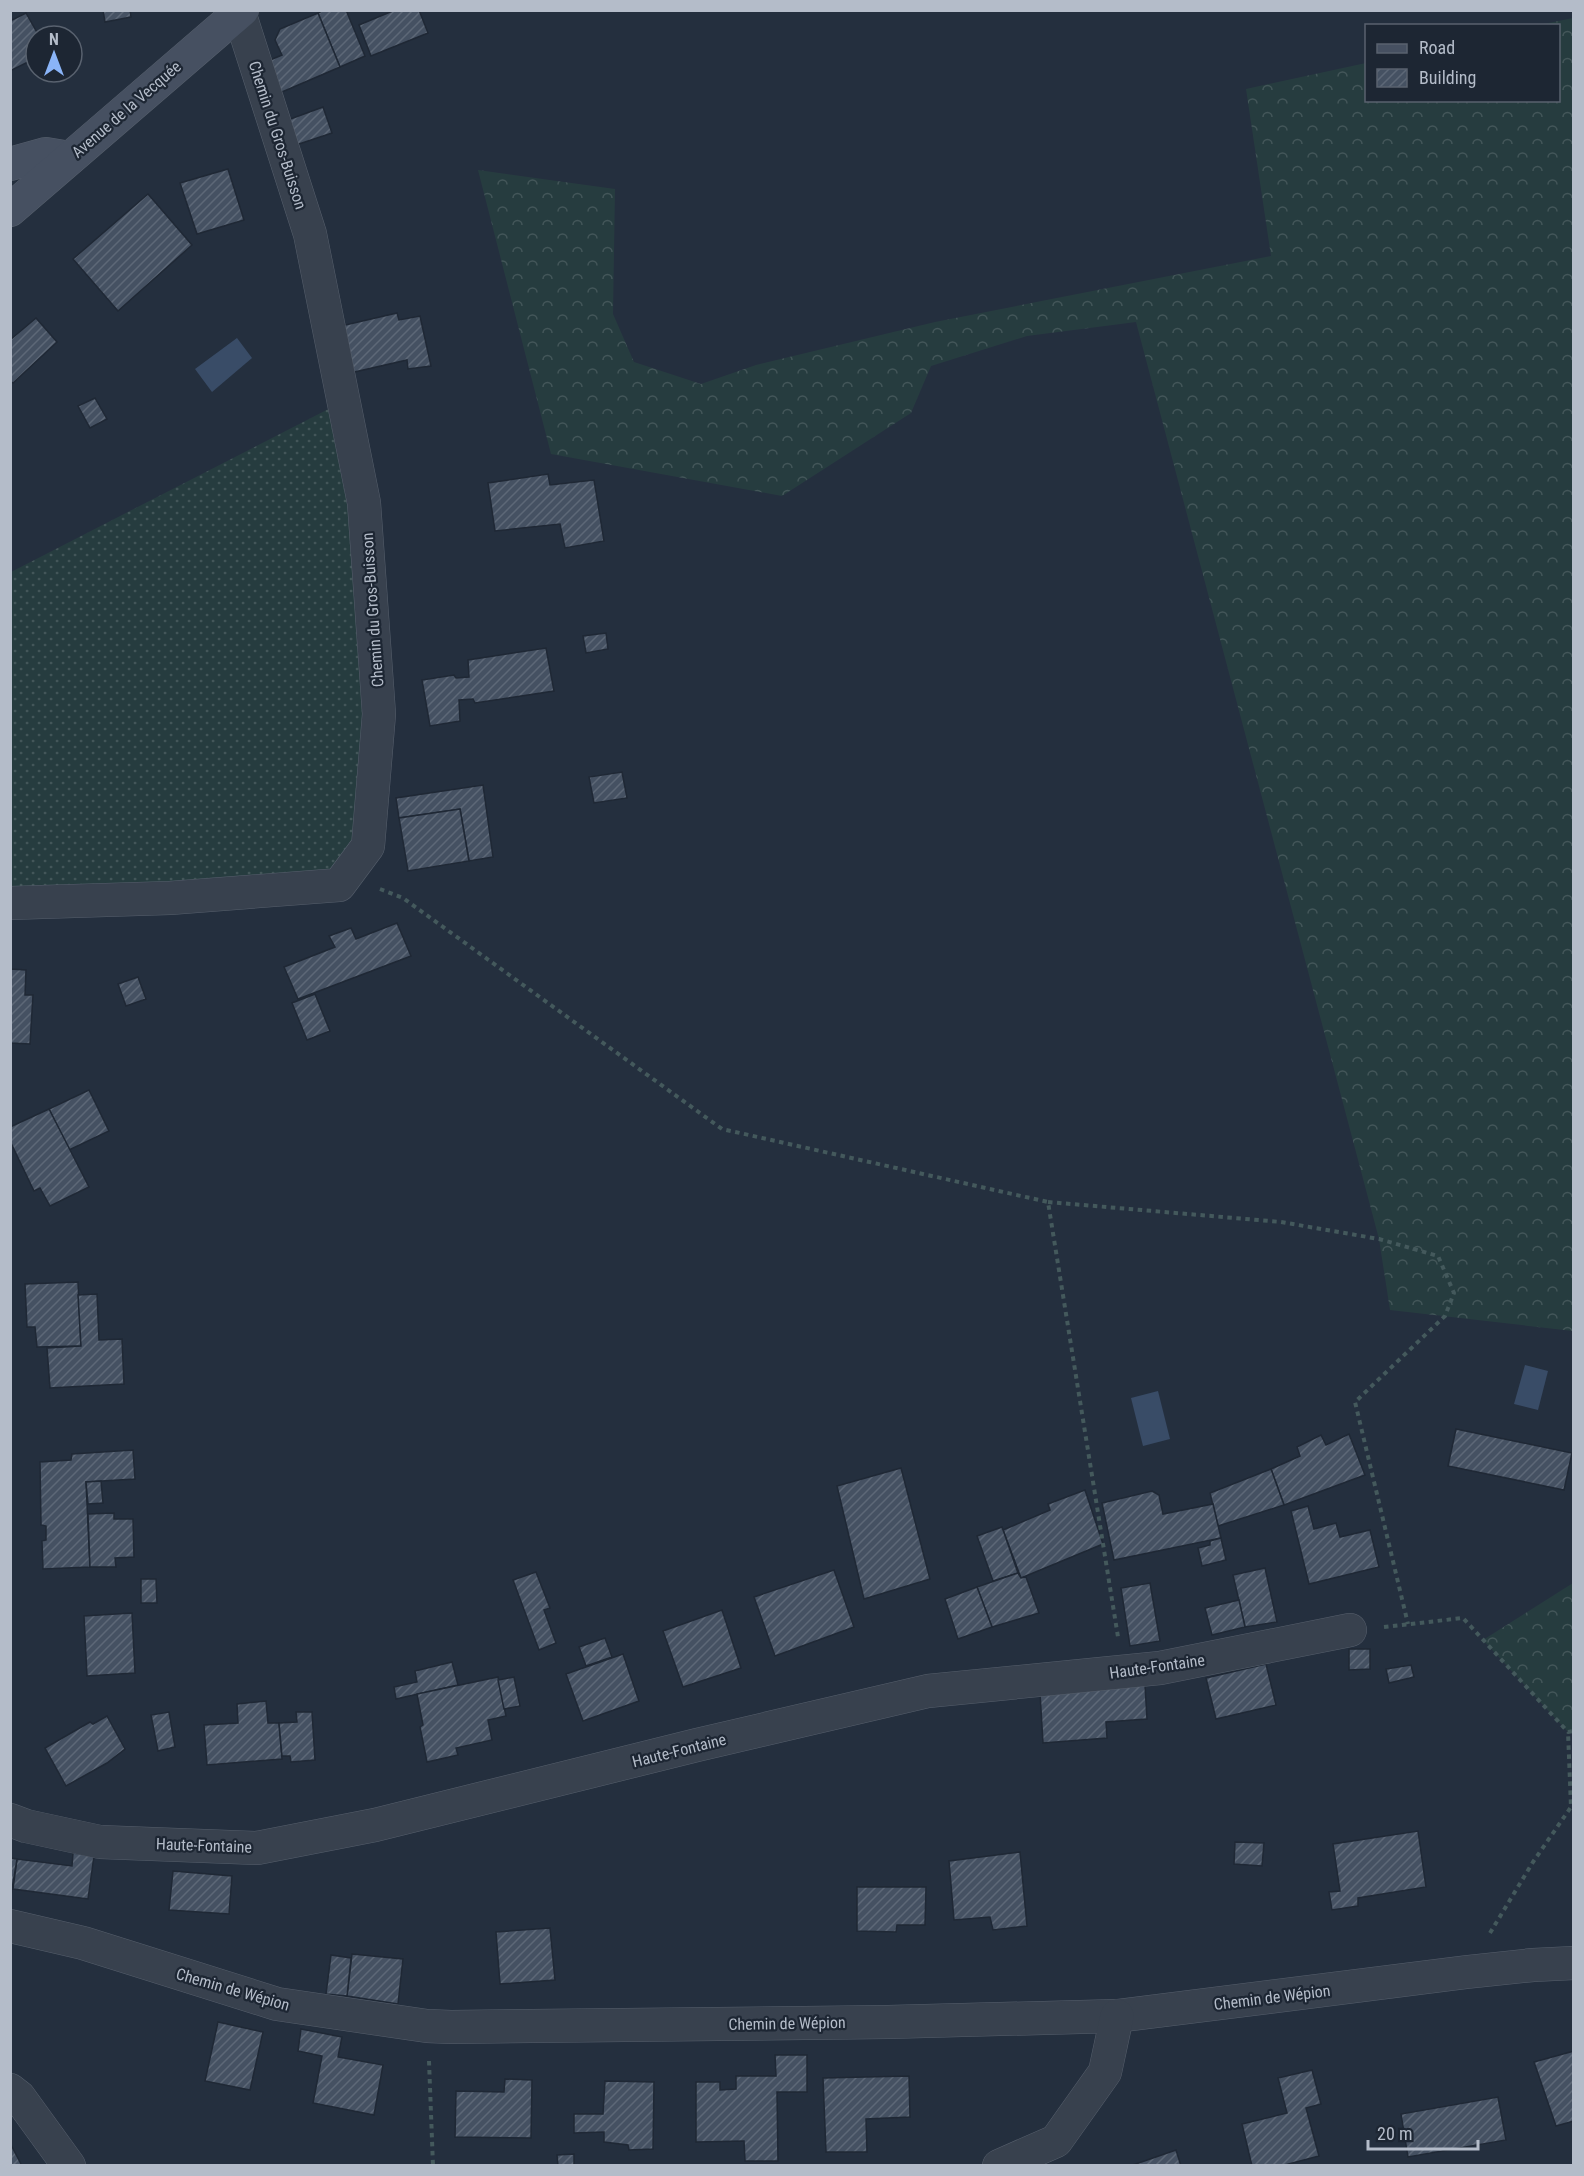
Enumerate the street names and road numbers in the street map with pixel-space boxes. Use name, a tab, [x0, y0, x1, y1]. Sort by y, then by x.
street label: Avenue de la Vecquée	[68, 57, 185, 162]
street label: Chemin du Gros-Buisson	[245, 59, 310, 212]
street label: Chemin du Gros-Buisson	[358, 532, 387, 688]
street label: Haute-Fontaine	[1108, 1650, 1206, 1683]
street label: Haute-Fontaine	[630, 1730, 728, 1771]
street label: Haute-Fontaine	[156, 1834, 252, 1857]
street label: Chemin de Wépion	[174, 1964, 292, 2015]
street label: Chemin de Wépion	[1213, 1981, 1331, 2014]
street label: Chemin de Wépion	[728, 2013, 846, 2034]

